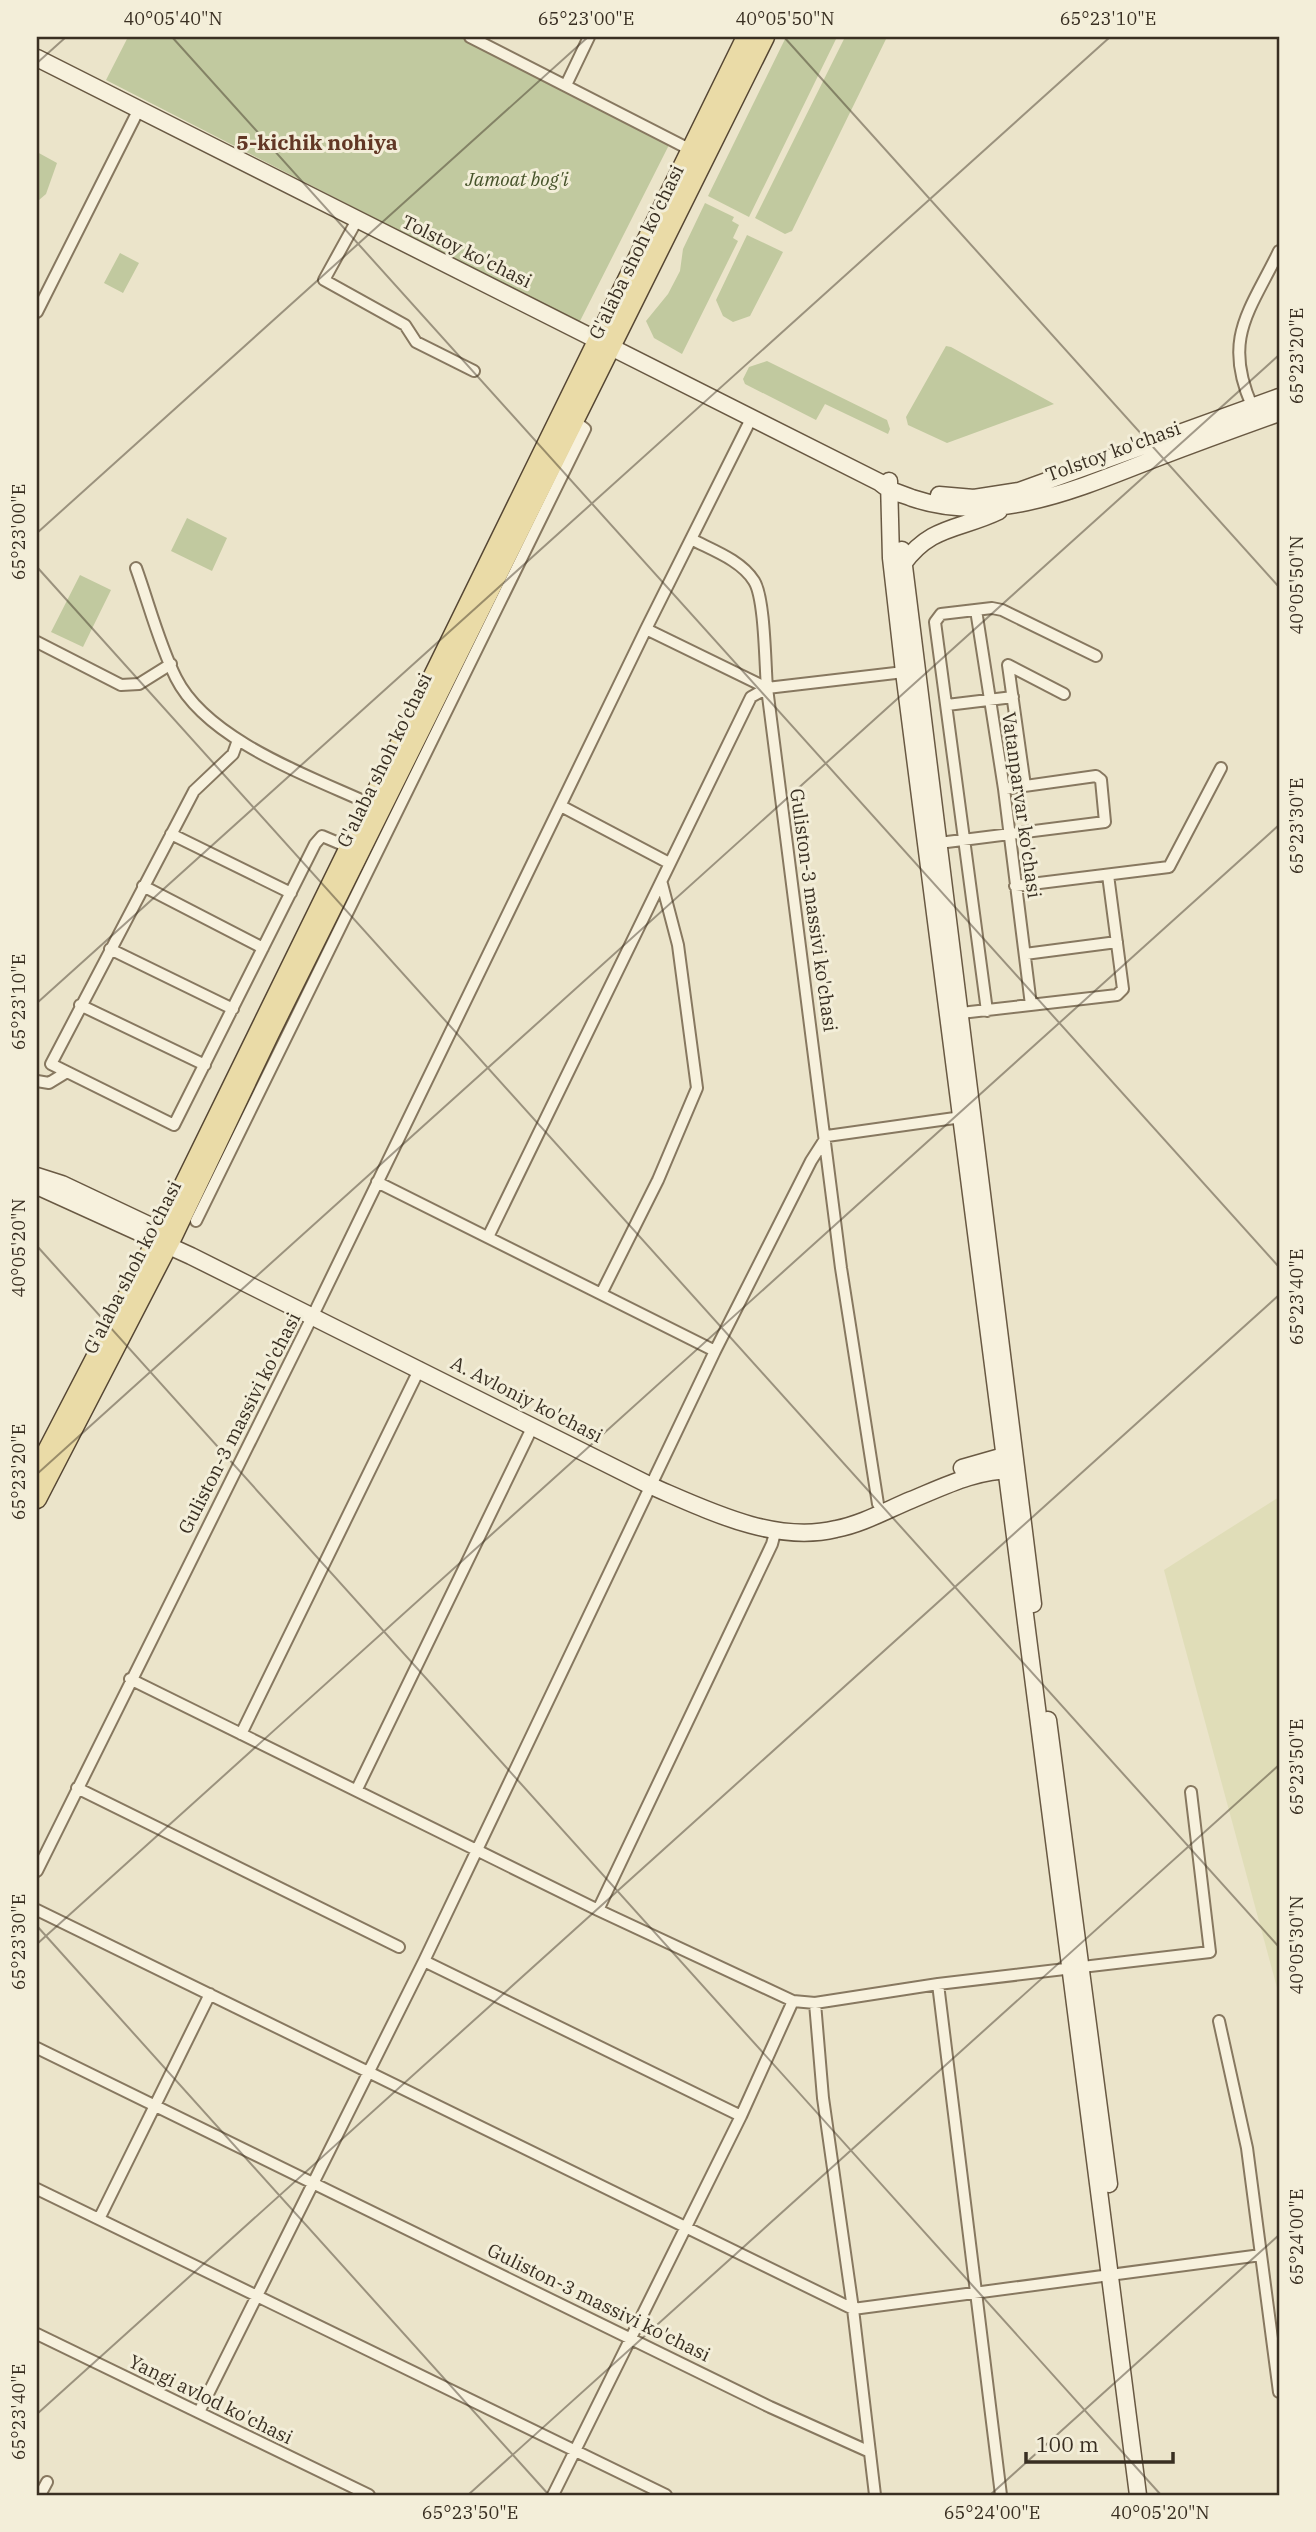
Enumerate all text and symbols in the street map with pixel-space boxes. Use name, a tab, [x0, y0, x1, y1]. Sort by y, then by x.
text: 40°05'40"N	[124, 7, 223, 30]
text: 65°23'00"E	[538, 7, 634, 30]
text: 40°05'50"N	[736, 7, 835, 30]
text: 65°23'10"E	[1060, 7, 1156, 30]
district label: 5-kichik nohiya	[236, 128, 398, 156]
street label: G'alaba shoh ko'chasi	[583, 161, 689, 343]
park label: Jamoat bog'i	[465, 167, 569, 191]
street label: Tolstoy ko'chasi	[398, 209, 536, 293]
text: 65°23'20"E	[1285, 308, 1308, 404]
street label: Tolstoy ko'chasi	[1042, 416, 1184, 486]
text: 65°23'00"E	[7, 484, 30, 580]
text: 40°05'50"N	[1285, 536, 1308, 635]
street label: G'alaba shoh ko'chasi	[331, 669, 437, 851]
street label: Vatanparvar ko'chasi	[997, 710, 1047, 900]
text: 65°23'30"E	[1285, 778, 1308, 874]
street label: Guliston-3 massivi ko'chasi	[785, 787, 843, 1033]
text: 65°23'10"E	[7, 954, 30, 1050]
street label: G'alaba shoh ko'chasi	[78, 1176, 186, 1358]
text: 40°05'20"N	[7, 1199, 30, 1298]
text: 65°23'40"E	[1285, 1249, 1308, 1345]
street label: Guliston-3 massivi ko'chasi	[173, 1308, 305, 1538]
street label: A. Avloniy ko'chasi	[447, 1350, 607, 1448]
text: 65°23'20"E	[7, 1424, 30, 1520]
text: 65°23'50"E	[1285, 1719, 1308, 1815]
text: 65°23'30"E	[7, 1894, 30, 1990]
text: 40°05'30"N	[1285, 1896, 1308, 1995]
text: 65°24'00"E	[1285, 2189, 1308, 2285]
street label: Guliston-3 massivi ko'chasi	[484, 2237, 714, 2367]
street label: Yangi avlod ko'chasi	[125, 2349, 297, 2449]
text: 65°23'40"E	[7, 2364, 30, 2460]
scale bar	[1026, 2420, 1172, 2464]
text: 100 m	[1036, 2430, 1099, 2458]
text: 65°23'50"E	[422, 2501, 518, 2524]
text: 65°24'00"E	[944, 2501, 1040, 2524]
text: 40°05'20"N	[1111, 2501, 1210, 2524]

